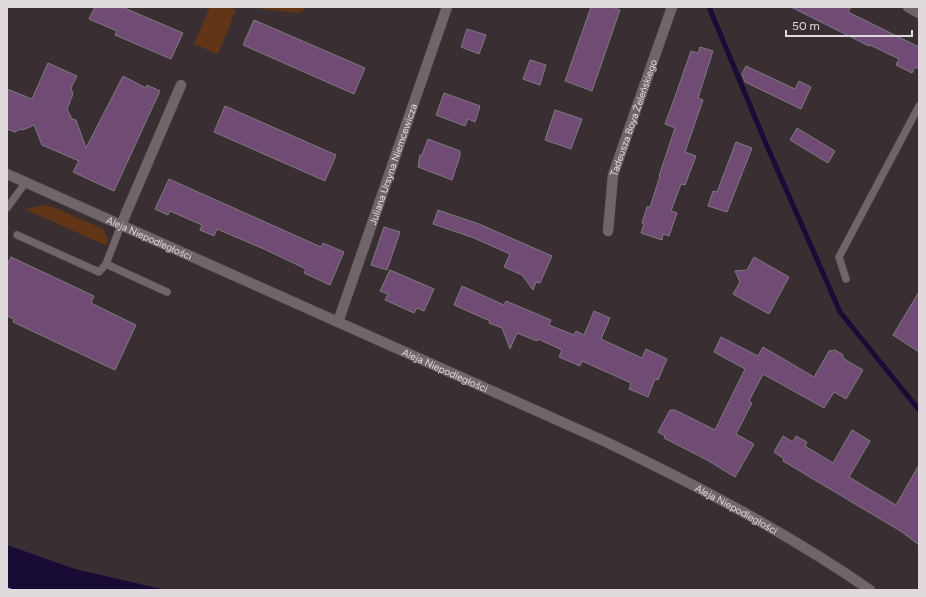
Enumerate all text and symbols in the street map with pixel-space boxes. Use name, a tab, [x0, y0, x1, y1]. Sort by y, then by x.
scale bar	[786, 12, 912, 38]
text: 50 m	[792, 19, 820, 33]
street label: Tadeusza Boya Żeleńskiego	[607, 57, 660, 178]
street label: Juliana Ursyna Niemcewicza	[366, 102, 420, 227]
street label: Aleja Niepodległości	[105, 213, 194, 263]
street label: Aleja Niepodległości	[400, 345, 490, 395]
street label: Aleja Niepodległości	[693, 481, 780, 537]

